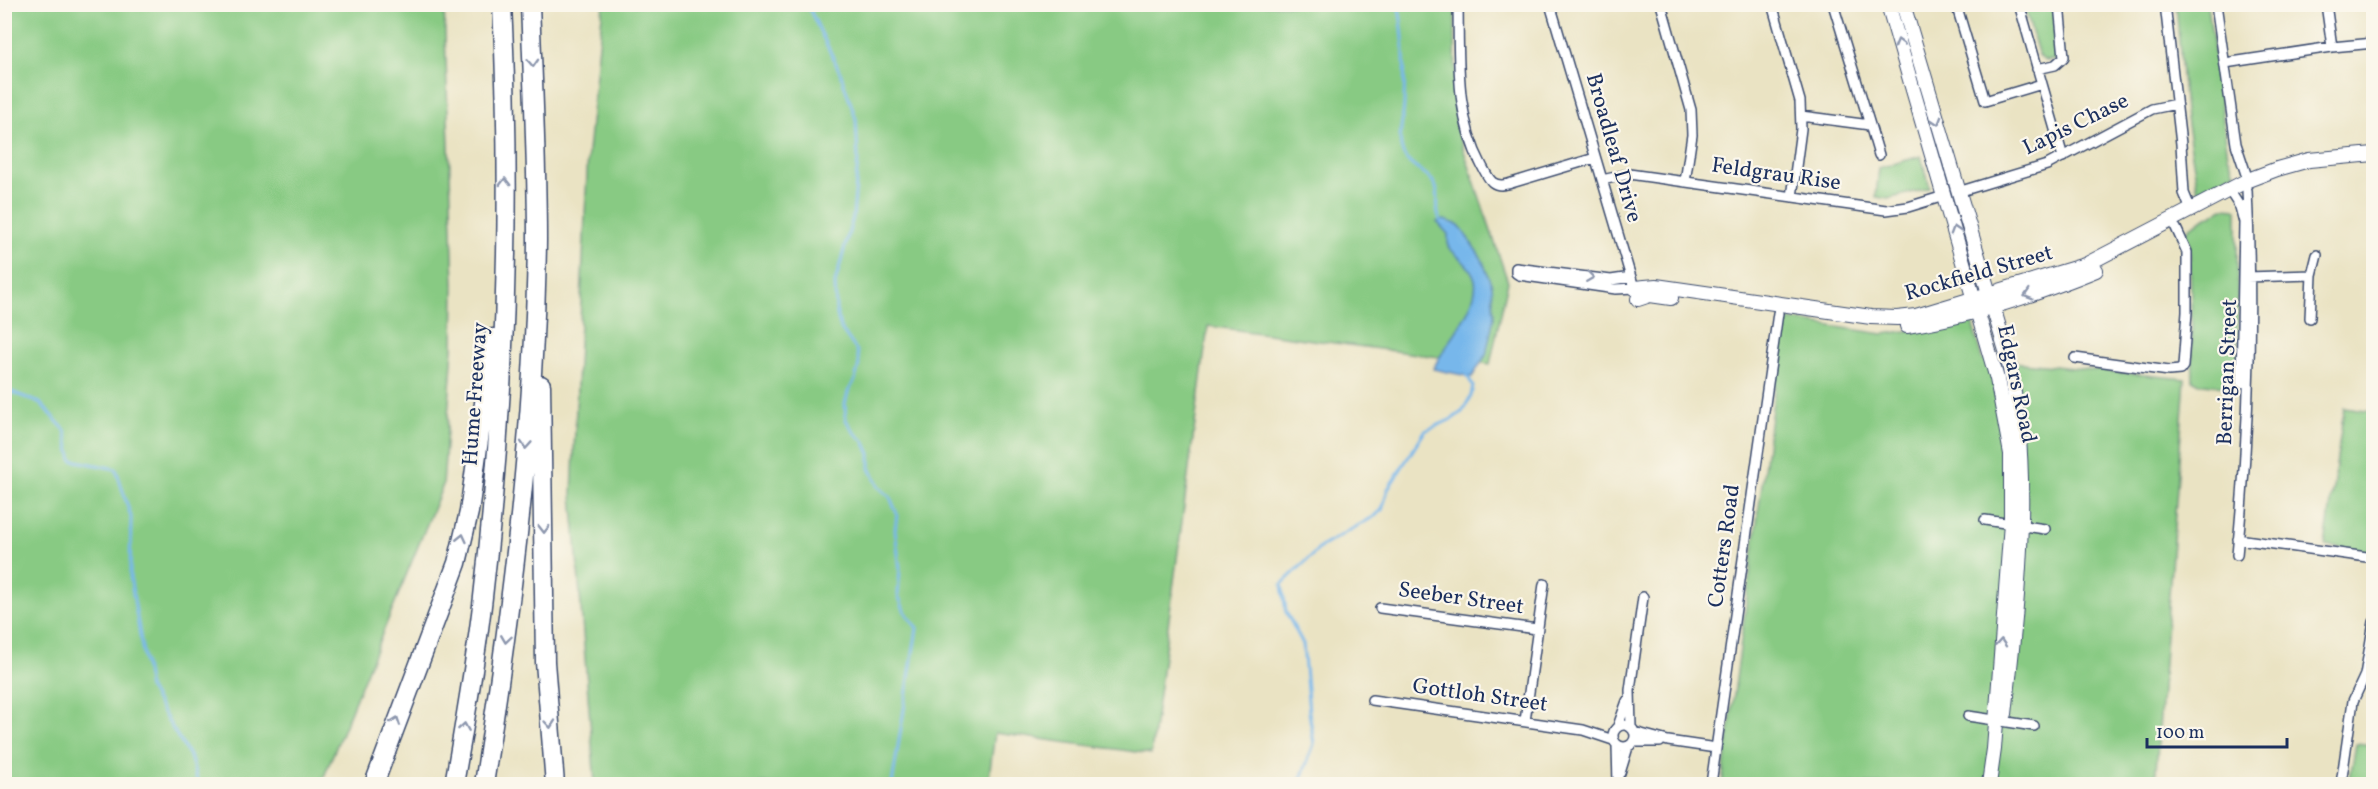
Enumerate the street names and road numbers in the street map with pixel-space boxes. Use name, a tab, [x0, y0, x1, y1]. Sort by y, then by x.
street label: Broadleaf Drive	[1577, 70, 1649, 226]
street label: Lapis Chase	[2018, 86, 2134, 164]
street label: Feldgrau Rise	[1709, 151, 1843, 199]
street label: Rockfield Street	[1901, 238, 2057, 310]
street label: Berrigan Street	[2210, 298, 2246, 446]
street label: Hume Freeway	[456, 321, 496, 467]
street label: Edgars Road	[1988, 322, 2044, 446]
street label: Cotters Road	[1701, 482, 1749, 610]
street label: Seeber Street	[1396, 575, 1526, 623]
street label: Gottloh Street	[1410, 671, 1550, 721]

